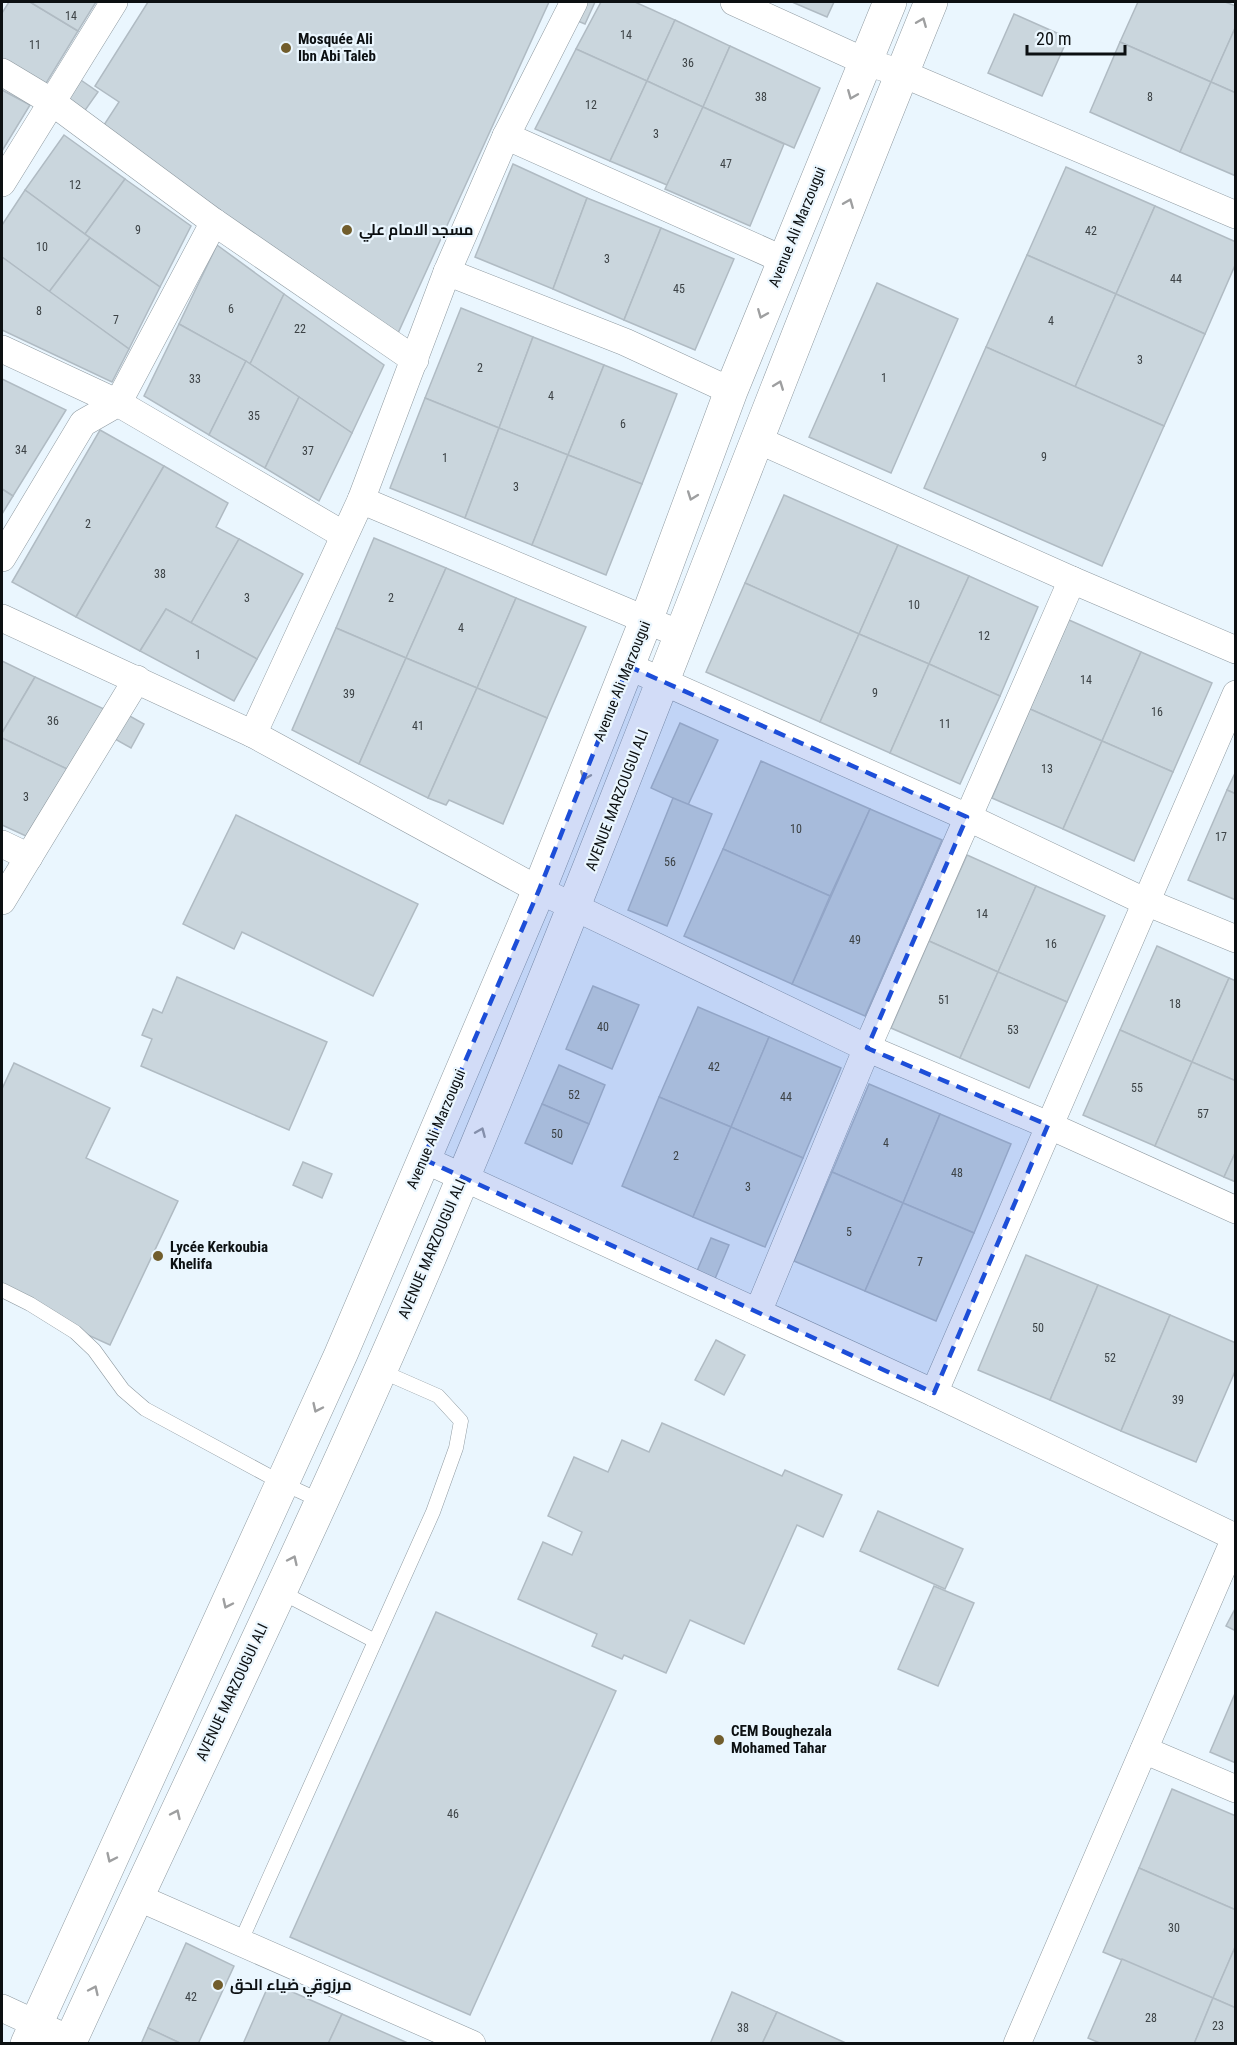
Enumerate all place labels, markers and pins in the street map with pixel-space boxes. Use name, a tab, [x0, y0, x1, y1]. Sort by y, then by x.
place label: Mosquée Ali Ibn Abi Taleb	[298, 30, 376, 65]
marker: Mosquée Ali Ibn Abi Taleb	[279, 41, 293, 55]
place label: مسجد الامام علي	[359, 221, 473, 242]
marker: مسجد الامام علي	[340, 223, 354, 237]
place label: Lycée Kerkoubia Khelifa	[170, 1238, 268, 1273]
marker: Lycée Kerkoubia Khelifa	[151, 1249, 165, 1263]
place label: CEM Boughezala Mohamed Tahar	[731, 1722, 832, 1757]
marker: CEM Boughezala Mohamed Tahar	[712, 1733, 726, 1747]
place label: مرزوقي ضياء الحق	[230, 1976, 352, 1997]
marker: مرزوقي ضياء الحق	[211, 1978, 225, 1992]

